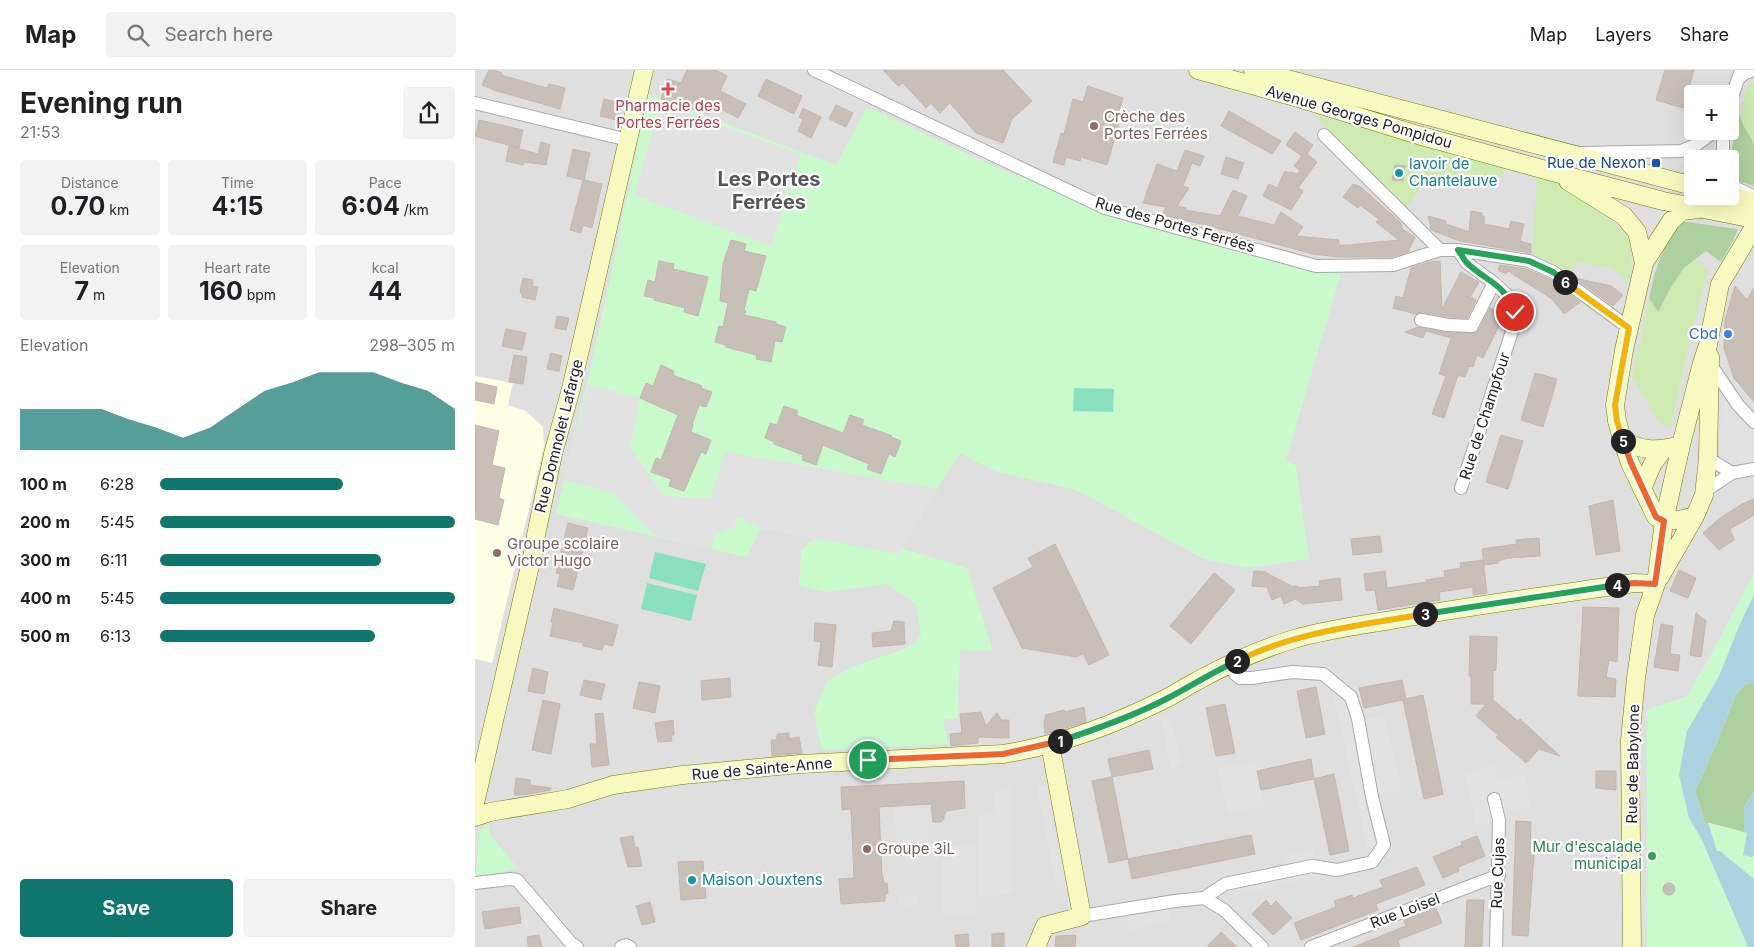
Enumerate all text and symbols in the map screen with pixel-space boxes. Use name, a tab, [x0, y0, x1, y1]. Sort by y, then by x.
search box	[106, 12, 456, 57]
text: Map	[25, 20, 76, 49]
icon: search	[124, 21, 152, 49]
text: Search here	[164, 23, 273, 46]
text: Map	[1530, 24, 1567, 45]
text: Layers	[1595, 24, 1652, 45]
text: Share	[1680, 24, 1729, 45]
street label: Avenue Georges Pompidou	[1264, 81, 1454, 152]
marker: Pharmacie des Portes Ferrées	[662, 83, 674, 95]
map controls	[1684, 85, 1739, 205]
button: +	[1684, 85, 1739, 140]
text: Evening run	[20, 86, 183, 120]
button: share	[403, 87, 455, 139]
place label: Pharmacie des Portes Ferrées	[615, 96, 721, 132]
place label: Crèche des Portes Ferrées	[1104, 107, 1208, 143]
marker: Crèche des Portes Ferrées	[1088, 120, 1100, 132]
text: 21:53	[20, 122, 60, 142]
button: −	[1684, 150, 1739, 205]
place label: Rue de Nexon	[1547, 153, 1646, 172]
place label: lavoir de Chantelauve	[1409, 154, 1497, 190]
marker: Rue de Nexon	[1650, 157, 1662, 169]
district label: Les Portes Ferrées	[718, 167, 821, 214]
marker: lavoir de Chantelauve	[1393, 167, 1405, 179]
text: Distance	[61, 174, 119, 191]
text: Time	[221, 174, 254, 191]
text: Pace	[369, 174, 402, 191]
text: 0.70	[50, 191, 105, 221]
text: 4:15	[211, 191, 264, 221]
text: 6:04	[342, 191, 400, 221]
street label: Rue des Portes Ferrées	[1093, 193, 1257, 256]
text: km	[105, 201, 129, 218]
text: /km	[400, 201, 429, 218]
text: Elevation	[60, 259, 120, 276]
text: Heart rate	[204, 259, 271, 276]
text: kcal	[372, 259, 399, 276]
pin: 6	[1553, 270, 1577, 294]
text: 6	[1561, 274, 1570, 291]
text: 7	[74, 276, 89, 306]
text: 160	[199, 276, 243, 306]
text: 44	[368, 276, 402, 306]
text: m	[89, 286, 105, 303]
text: bpm	[243, 286, 276, 303]
pin	[1494, 291, 1536, 333]
icon: check	[1501, 298, 1529, 326]
place label: Cbd	[1689, 324, 1718, 343]
marker: Cbd	[1722, 328, 1734, 340]
text: Elevation	[20, 335, 89, 355]
text: 298–305 m	[369, 335, 455, 355]
street label: Rue de Champfour	[1455, 349, 1514, 482]
street label: Rue Domnolet Lafarge	[530, 357, 587, 515]
pin: 5	[1611, 428, 1635, 454]
text: 5	[1619, 433, 1628, 450]
text: 100 m	[20, 474, 67, 494]
text: 6:28	[100, 474, 134, 494]
text: 200 m	[20, 512, 70, 532]
text: 5:45	[100, 512, 134, 532]
place label: Groupe scolaire Victor Hugo	[507, 534, 619, 570]
marker: Groupe scolaire Victor Hugo	[491, 547, 503, 559]
text: 300 m	[20, 550, 70, 570]
text: 6:11	[100, 550, 128, 570]
pin: 4	[1605, 572, 1629, 598]
text: 4	[1613, 577, 1622, 594]
text: 400 m	[20, 588, 71, 608]
text: 5:45	[100, 588, 134, 608]
pin: 3	[1413, 602, 1437, 626]
text: 3	[1421, 606, 1430, 623]
text: 500 m	[20, 626, 70, 646]
text: 6:13	[100, 626, 131, 646]
pin: 2	[1225, 648, 1249, 674]
text: 2	[1233, 653, 1242, 670]
street label: Rue de Babylone	[1622, 704, 1643, 824]
pin: 1	[1047, 728, 1073, 754]
text: 1	[1057, 733, 1064, 750]
pin	[847, 739, 889, 781]
icon: arrive	[854, 746, 882, 774]
street label: Rue de Sainte-Anne	[691, 753, 833, 784]
street label: Rue Cujas	[1487, 837, 1508, 909]
place label: Mur d'escalade municipal	[1532, 837, 1642, 873]
place label: Groupe 3iL	[877, 839, 955, 858]
marker: Groupe 3iL	[861, 843, 873, 855]
marker: Mur d'escalade municipal	[1646, 850, 1658, 862]
place label: Maison Jouxtens	[702, 870, 823, 889]
marker: Maison Jouxtens	[686, 874, 698, 886]
button: Save	[20, 879, 233, 937]
button: Share	[243, 879, 455, 937]
street label: Rue Loisel	[1367, 889, 1442, 932]

